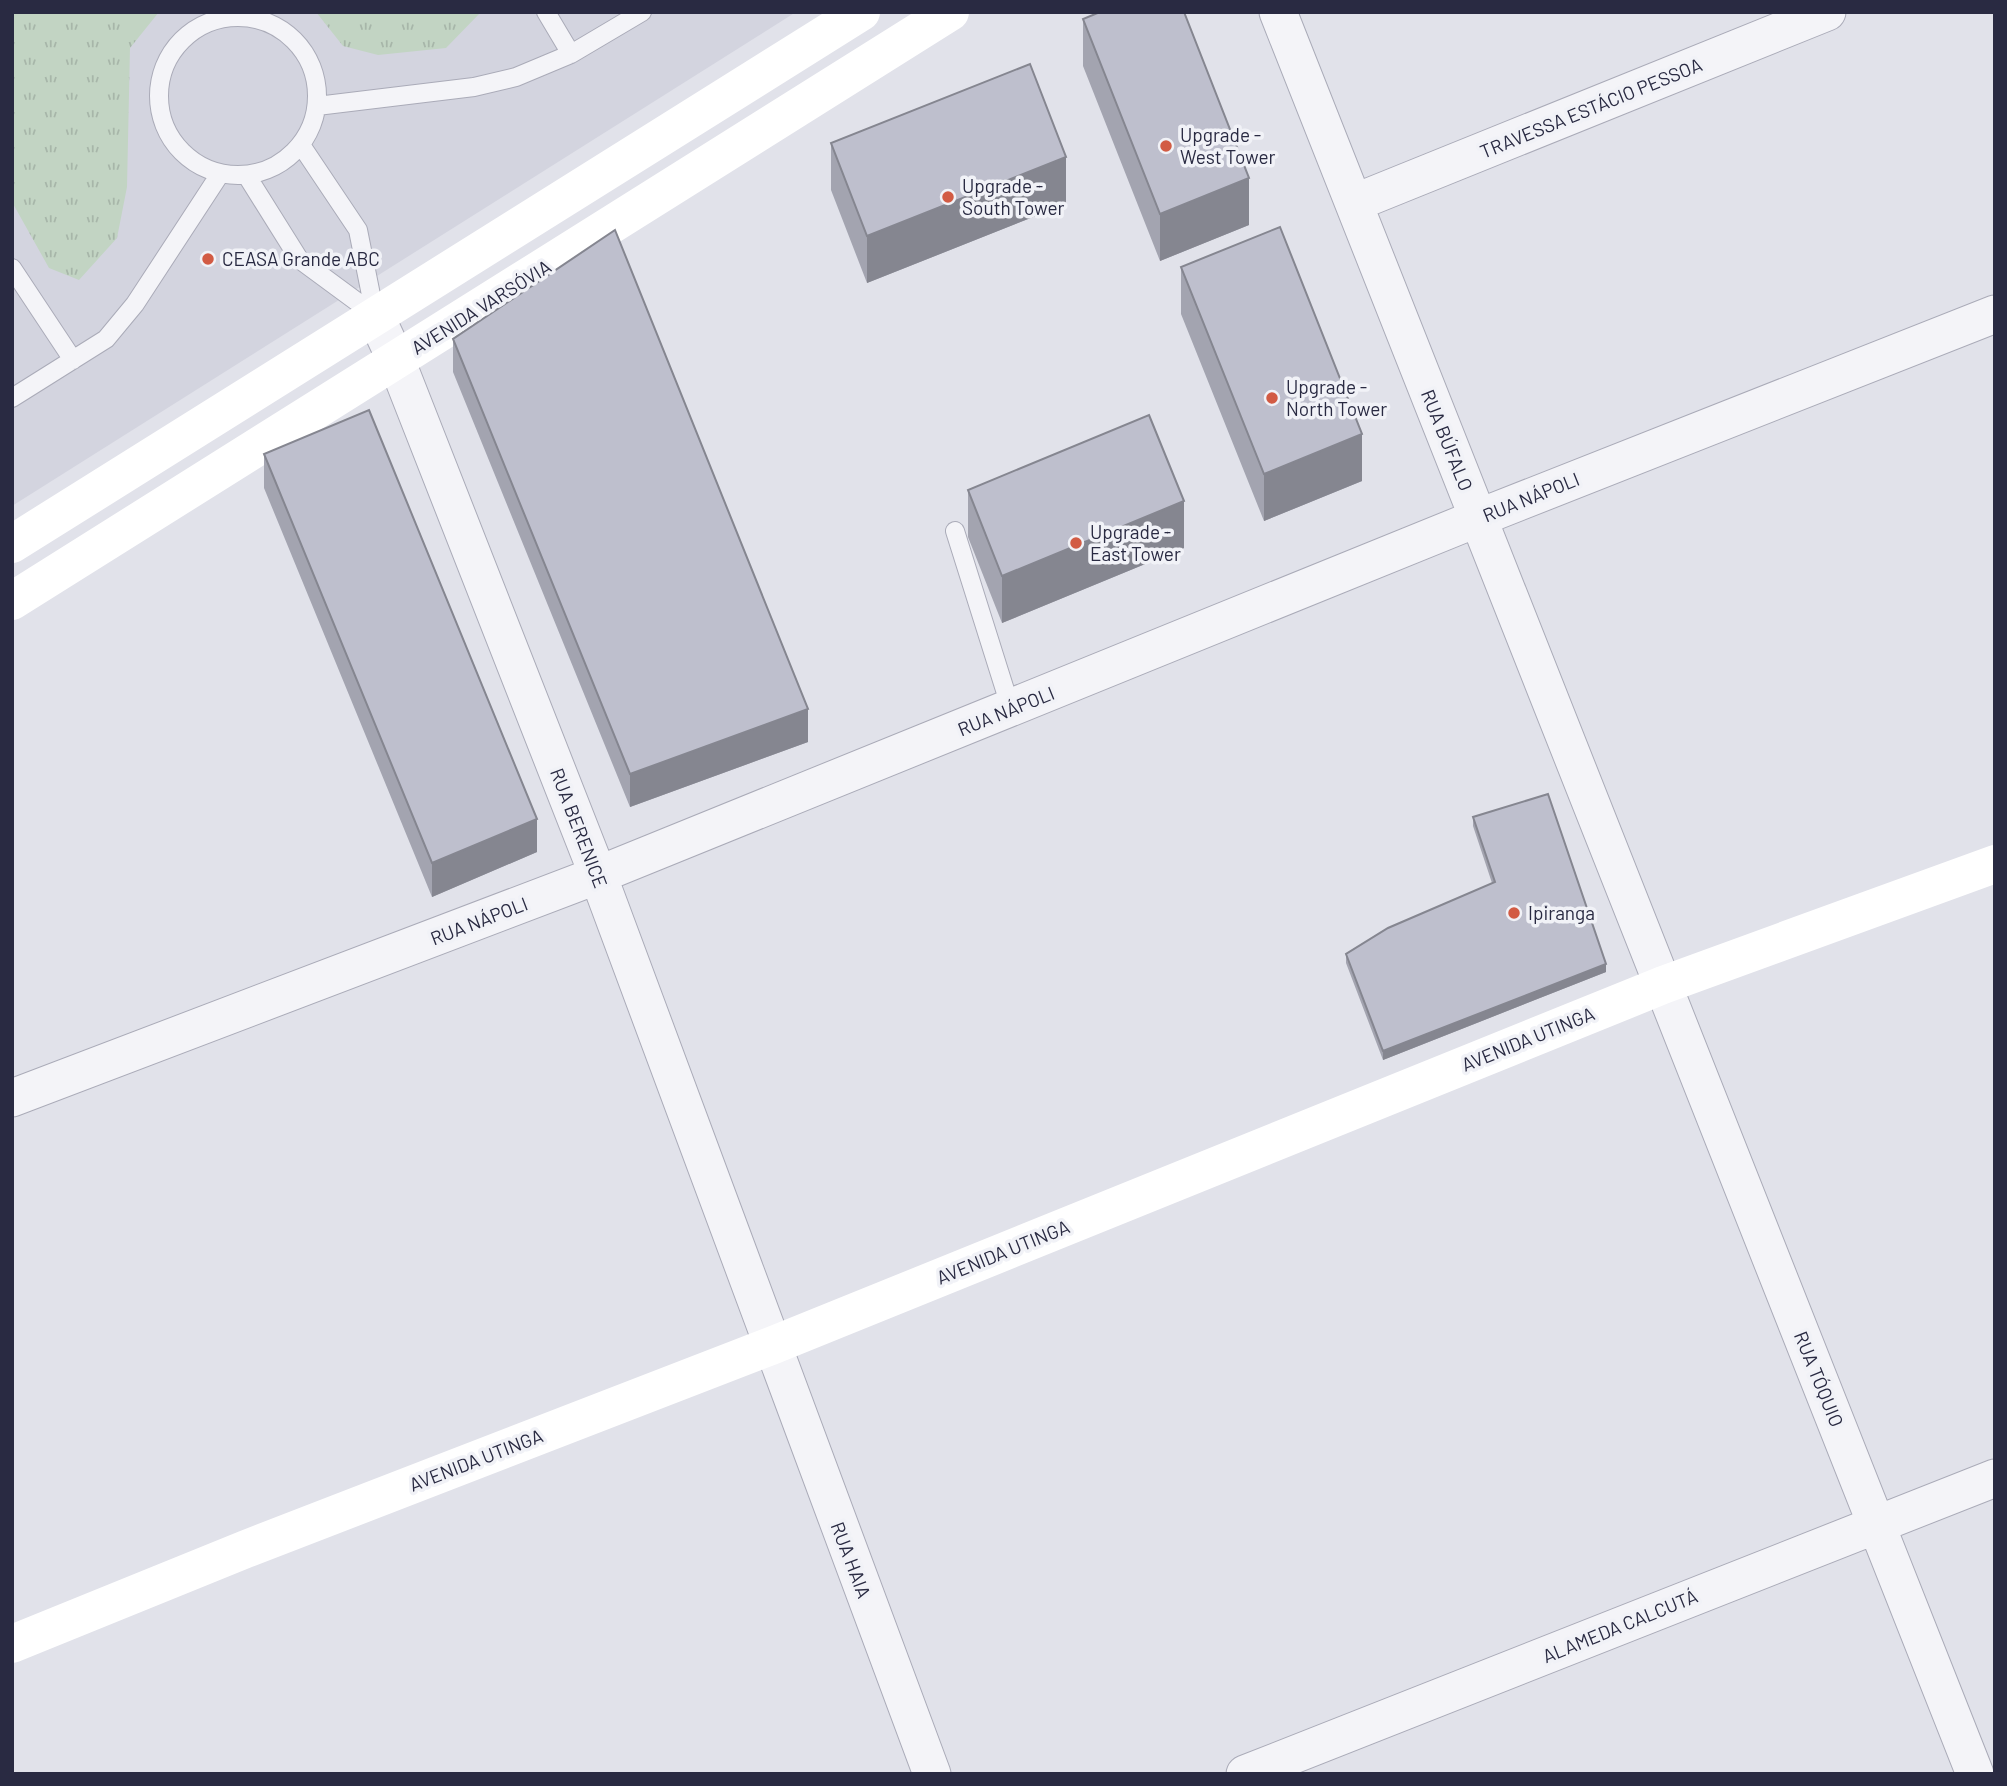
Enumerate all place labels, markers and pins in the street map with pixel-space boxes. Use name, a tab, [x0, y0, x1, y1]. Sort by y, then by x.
place label: Upgrade - West Tower	[1180, 123, 1276, 168]
marker: Upgrade - West Tower	[1158, 138, 1174, 154]
place label: Upgrade - South Tower	[962, 174, 1065, 219]
marker: Upgrade - South Tower	[940, 189, 956, 205]
place label: CEASA Grande ABC	[222, 247, 380, 270]
marker: CEASA Grande ABC	[200, 251, 216, 267]
place label: Upgrade - North Tower	[1286, 375, 1387, 420]
marker: Upgrade - North Tower	[1264, 390, 1280, 406]
place label: Upgrade - East Tower	[1090, 520, 1181, 565]
marker: Upgrade - East Tower	[1068, 535, 1084, 551]
place label: Ipiranga	[1528, 901, 1595, 924]
marker: Ipiranga	[1506, 905, 1522, 921]

